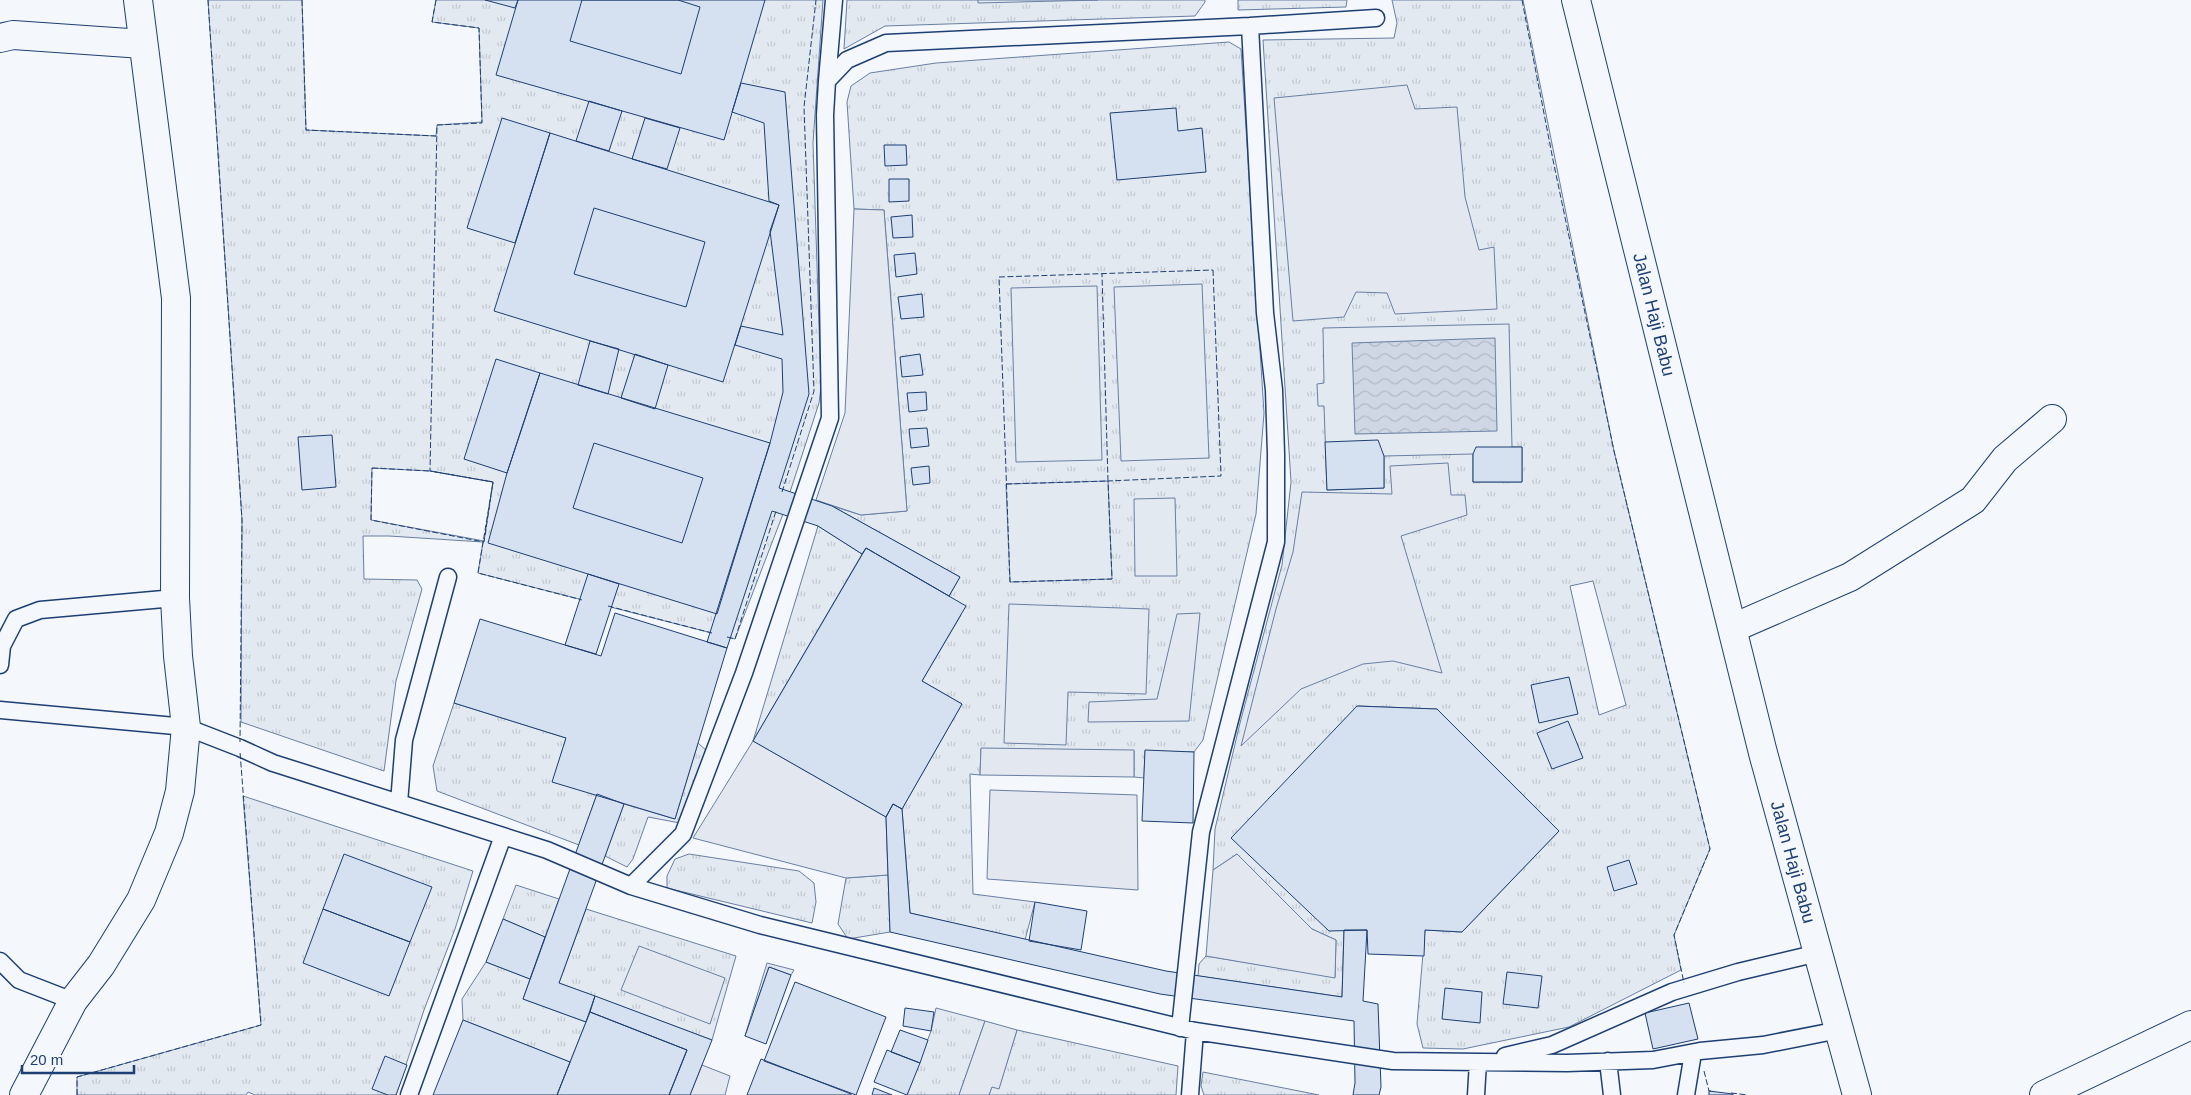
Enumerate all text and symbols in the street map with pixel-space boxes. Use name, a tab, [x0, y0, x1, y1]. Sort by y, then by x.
street label: Jalan Haji Babu	[1629, 251, 1679, 378]
street label: Jalan Haji Babu	[1767, 799, 1819, 926]
scale bar	[22, 1042, 135, 1074]
text: 20 m	[30, 1051, 63, 1068]

